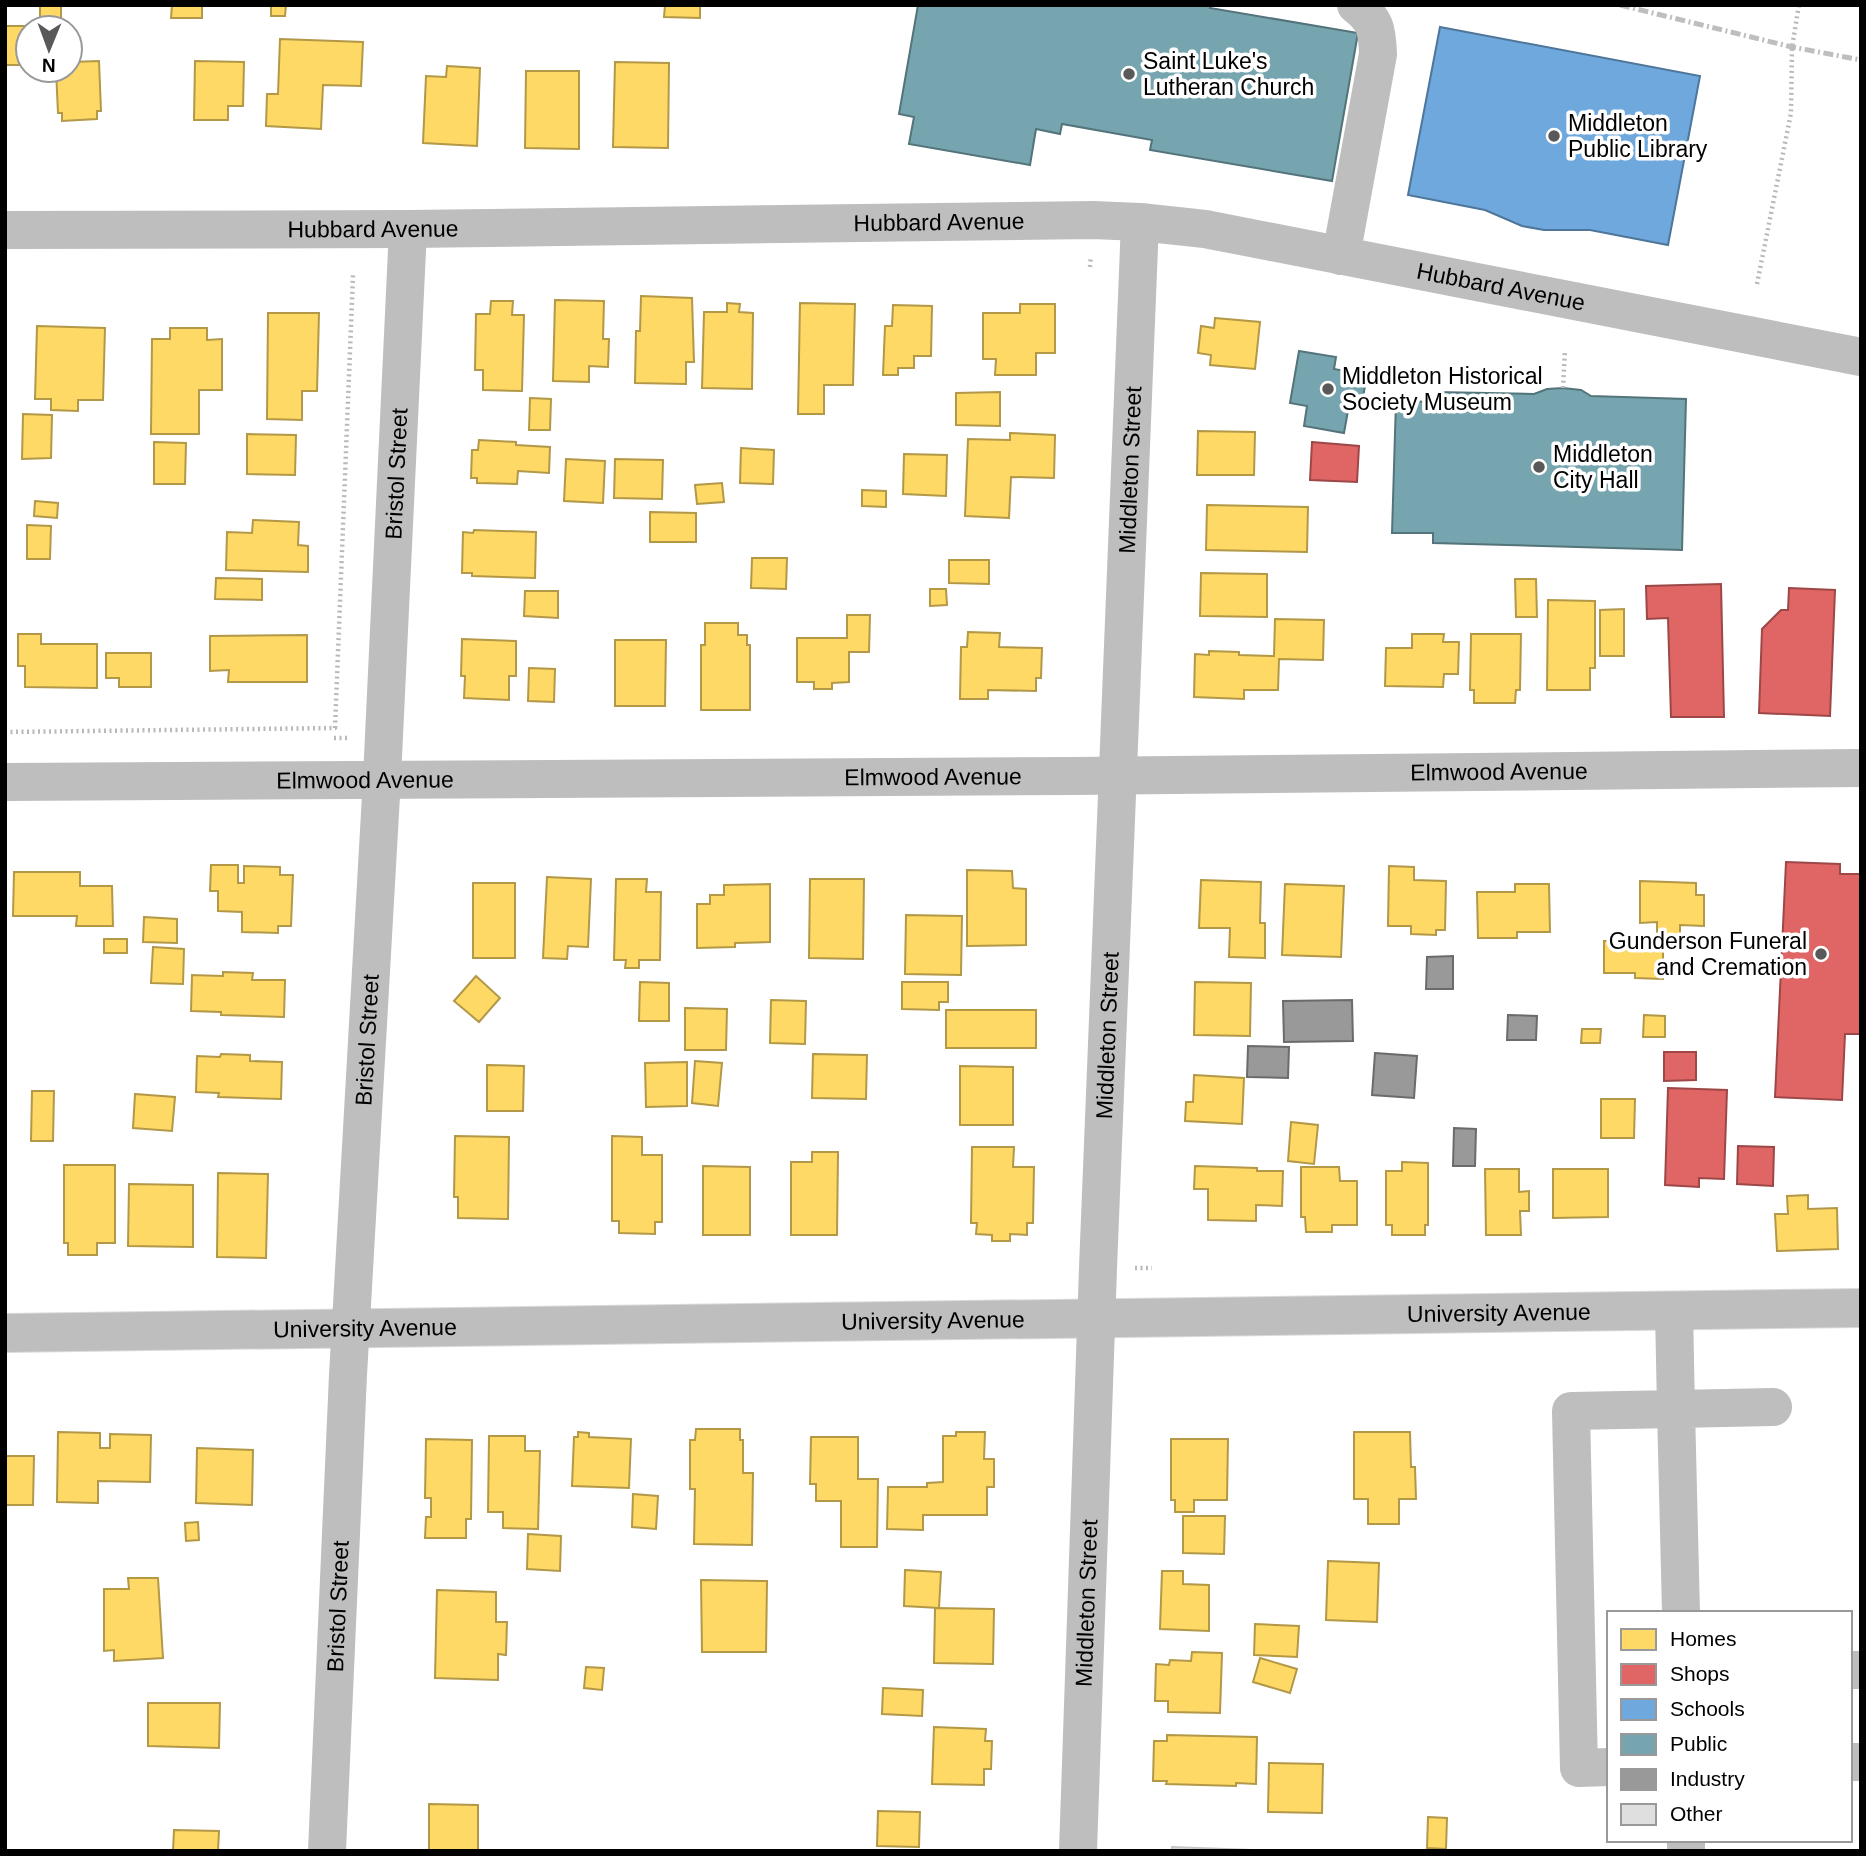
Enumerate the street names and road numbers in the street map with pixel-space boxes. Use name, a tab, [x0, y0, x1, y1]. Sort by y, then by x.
street label: Hubbard Avenue	[853, 208, 1025, 236]
street label: Hubbard Avenue	[287, 215, 459, 242]
street label: Hubbard Avenue	[1415, 258, 1587, 316]
street label: Middleton Street	[1114, 385, 1146, 554]
street label: Bristol Street	[380, 407, 413, 540]
street label: Elmwood Avenue	[1410, 758, 1588, 786]
street label: Elmwood Avenue	[844, 763, 1022, 790]
street label: Elmwood Avenue	[276, 766, 454, 793]
street label: Middleton Street	[1091, 951, 1124, 1120]
street label: Bristol Street	[350, 973, 384, 1107]
street label: University Avenue	[1407, 1299, 1591, 1327]
street label: University Avenue	[841, 1306, 1025, 1335]
street label: University Avenue	[273, 1314, 457, 1342]
street label: Middleton Street	[1071, 1518, 1102, 1687]
street label: Bristol Street	[322, 1539, 354, 1673]

